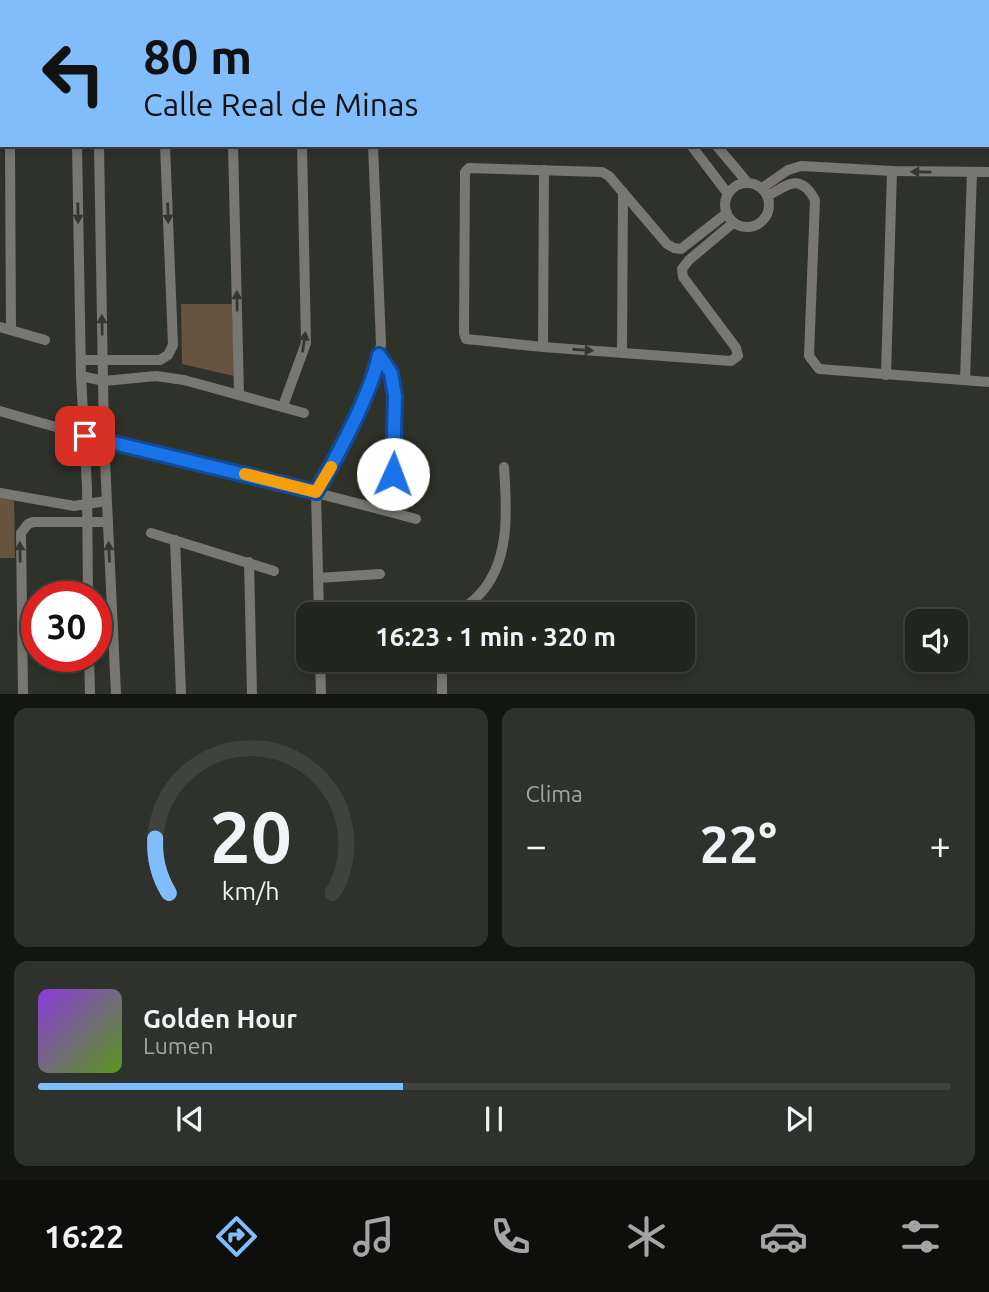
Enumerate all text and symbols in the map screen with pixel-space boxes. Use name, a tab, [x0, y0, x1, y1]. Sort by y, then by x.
icon: left	[28, 28, 119, 119]
text: 80 m	[143, 28, 252, 83]
text: Calle Real de Minas	[143, 86, 418, 122]
one-way arrow	[910, 166, 932, 178]
one-way arrow	[72, 203, 84, 225]
one-way arrow	[162, 203, 173, 225]
one-way arrow	[231, 290, 243, 312]
one-way arrow	[97, 313, 108, 335]
one-way arrow	[299, 331, 310, 353]
one-way arrow	[572, 345, 594, 356]
pin	[55, 406, 115, 466]
icon: arrive	[66, 417, 104, 455]
position arrow	[356, 437, 430, 511]
one-way arrow	[14, 541, 26, 563]
one-way arrow	[104, 541, 115, 563]
speed limit sign: 30	[21, 581, 112, 672]
map controls	[905, 609, 968, 672]
button: sound	[905, 609, 968, 672]
text: 16:23 · 1 min · 320 m	[375, 622, 616, 651]
text: Clima	[526, 781, 583, 806]
text: 20	[210, 796, 292, 878]
text: 22°	[700, 815, 777, 873]
text: −	[526, 824, 547, 866]
text: +	[930, 824, 951, 866]
text: km/h	[222, 877, 280, 905]
text: Golden Hour	[143, 1004, 297, 1033]
text: Lumen	[143, 1033, 214, 1058]
icon: previous	[171, 1100, 209, 1138]
icon: pause	[475, 1100, 513, 1138]
icon: next	[780, 1100, 818, 1138]
icon: directions	[212, 1212, 261, 1261]
icon: music	[349, 1212, 398, 1261]
icon: phone	[486, 1212, 535, 1261]
icon: climate	[622, 1212, 671, 1261]
icon: car	[759, 1212, 808, 1261]
icon: filters	[896, 1212, 945, 1261]
text: 16:22	[44, 1218, 124, 1254]

